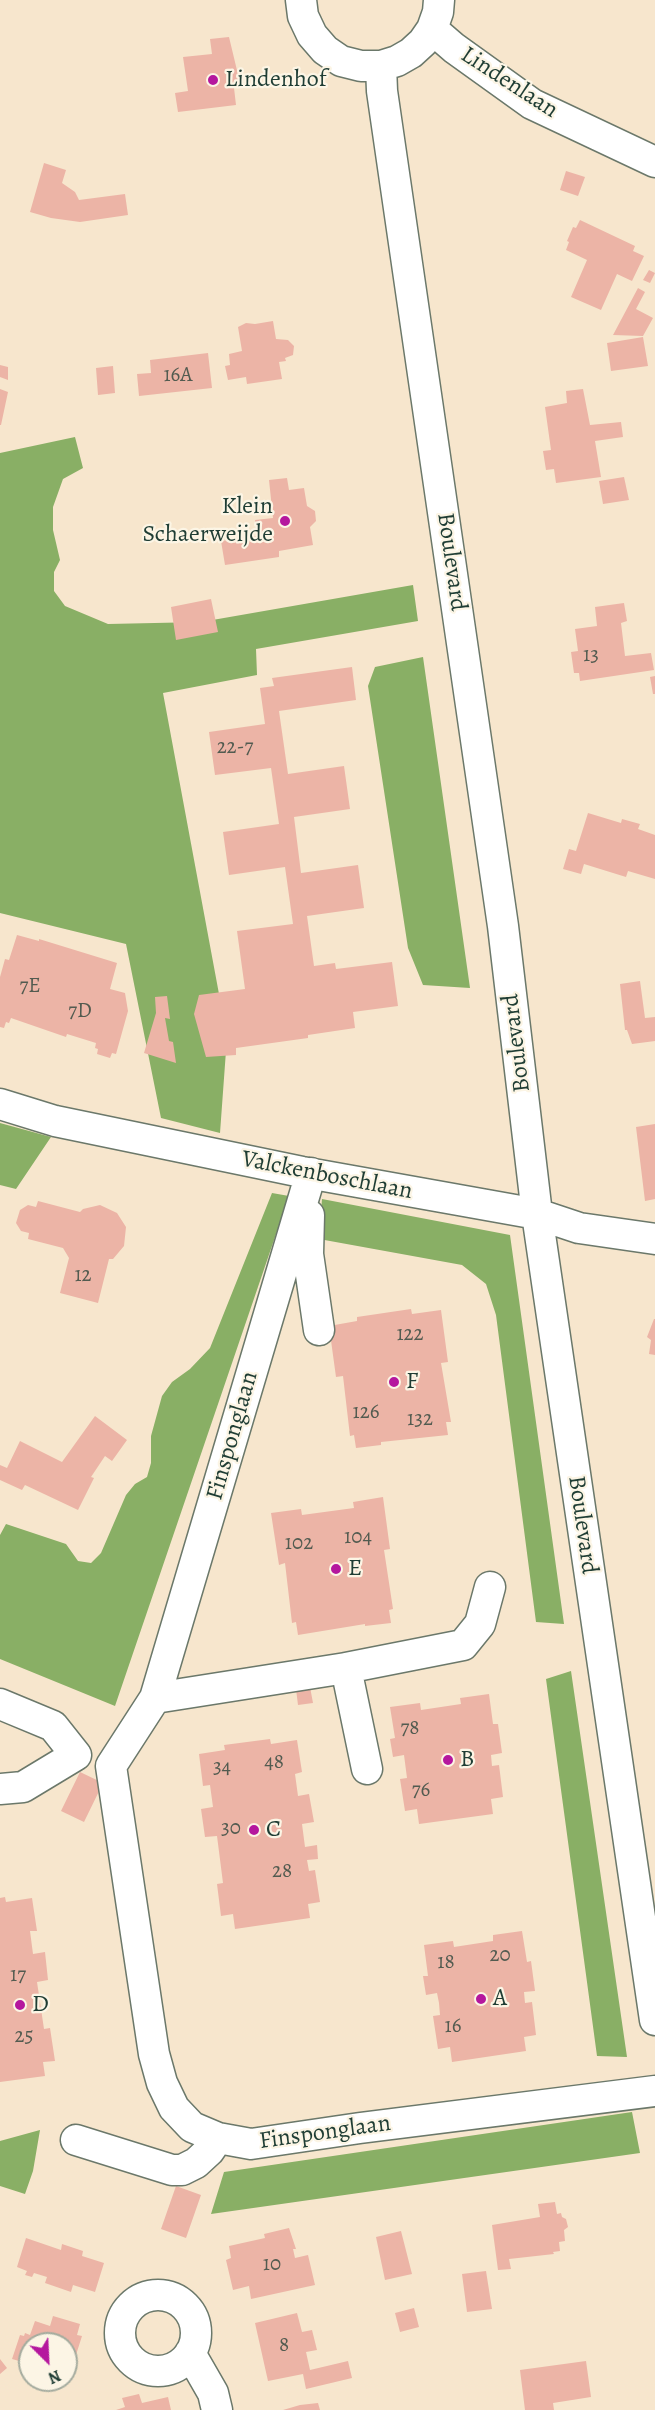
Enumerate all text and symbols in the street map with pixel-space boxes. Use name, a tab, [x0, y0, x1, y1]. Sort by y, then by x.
street label: Lindenlaan	[455, 41, 563, 125]
place label: Lindenhof	[225, 66, 327, 94]
marker: Lindenhof	[206, 73, 220, 87]
house number: 16A	[163, 363, 193, 389]
place label: Klein Schaerweijde	[143, 493, 273, 549]
street label: Boulevard	[430, 511, 472, 613]
marker: Klein Schaerweijde	[278, 514, 292, 528]
house number: 13	[583, 643, 599, 669]
house number: 22-7	[217, 735, 253, 761]
house number: 7E	[19, 974, 41, 1000]
street label: Boulevard	[497, 992, 537, 1094]
house number: 7D	[68, 999, 92, 1025]
street label: Valckenboschlaan	[239, 1145, 415, 1207]
house number: 12	[74, 1263, 92, 1289]
house number: 122	[396, 1322, 424, 1348]
street label: Finsponglaan	[201, 1368, 265, 1504]
place label: F	[406, 1368, 418, 1396]
marker: F	[387, 1375, 401, 1389]
house number: 126	[353, 1400, 379, 1426]
house number: 132	[407, 1407, 433, 1433]
street label: Boulevard	[561, 1474, 603, 1576]
house number: 104	[344, 1525, 372, 1551]
house number: 102	[285, 1531, 313, 1557]
place label: E	[348, 1555, 362, 1583]
marker: E	[329, 1562, 343, 1576]
house number: 78	[400, 1716, 420, 1742]
place label: B	[460, 1746, 474, 1774]
house number: 48	[264, 1750, 284, 1776]
marker: B	[441, 1753, 455, 1767]
house number: 34	[213, 1755, 231, 1781]
house number: 76	[412, 1778, 430, 1804]
house number: 30	[221, 1816, 241, 1842]
place label: C	[266, 1816, 281, 1844]
marker: C	[247, 1823, 261, 1837]
house number: 28	[272, 1859, 292, 1885]
house number: 20	[489, 1943, 511, 1969]
house number: 18	[437, 1950, 455, 1976]
house number: 17	[10, 1963, 26, 1989]
place label: A	[493, 1985, 507, 2013]
place label: D	[32, 1991, 49, 2019]
marker: A	[474, 1992, 488, 2006]
marker: D	[13, 1998, 27, 2012]
house number: 16	[445, 2014, 461, 2040]
house number: 25	[14, 2024, 34, 2050]
street label: Finsponglaan	[257, 2110, 393, 2156]
house number: 10	[263, 2252, 281, 2278]
north arrow	[18, 2332, 78, 2392]
house number: 8	[279, 2333, 289, 2359]
text: N	[45, 2364, 64, 2389]

